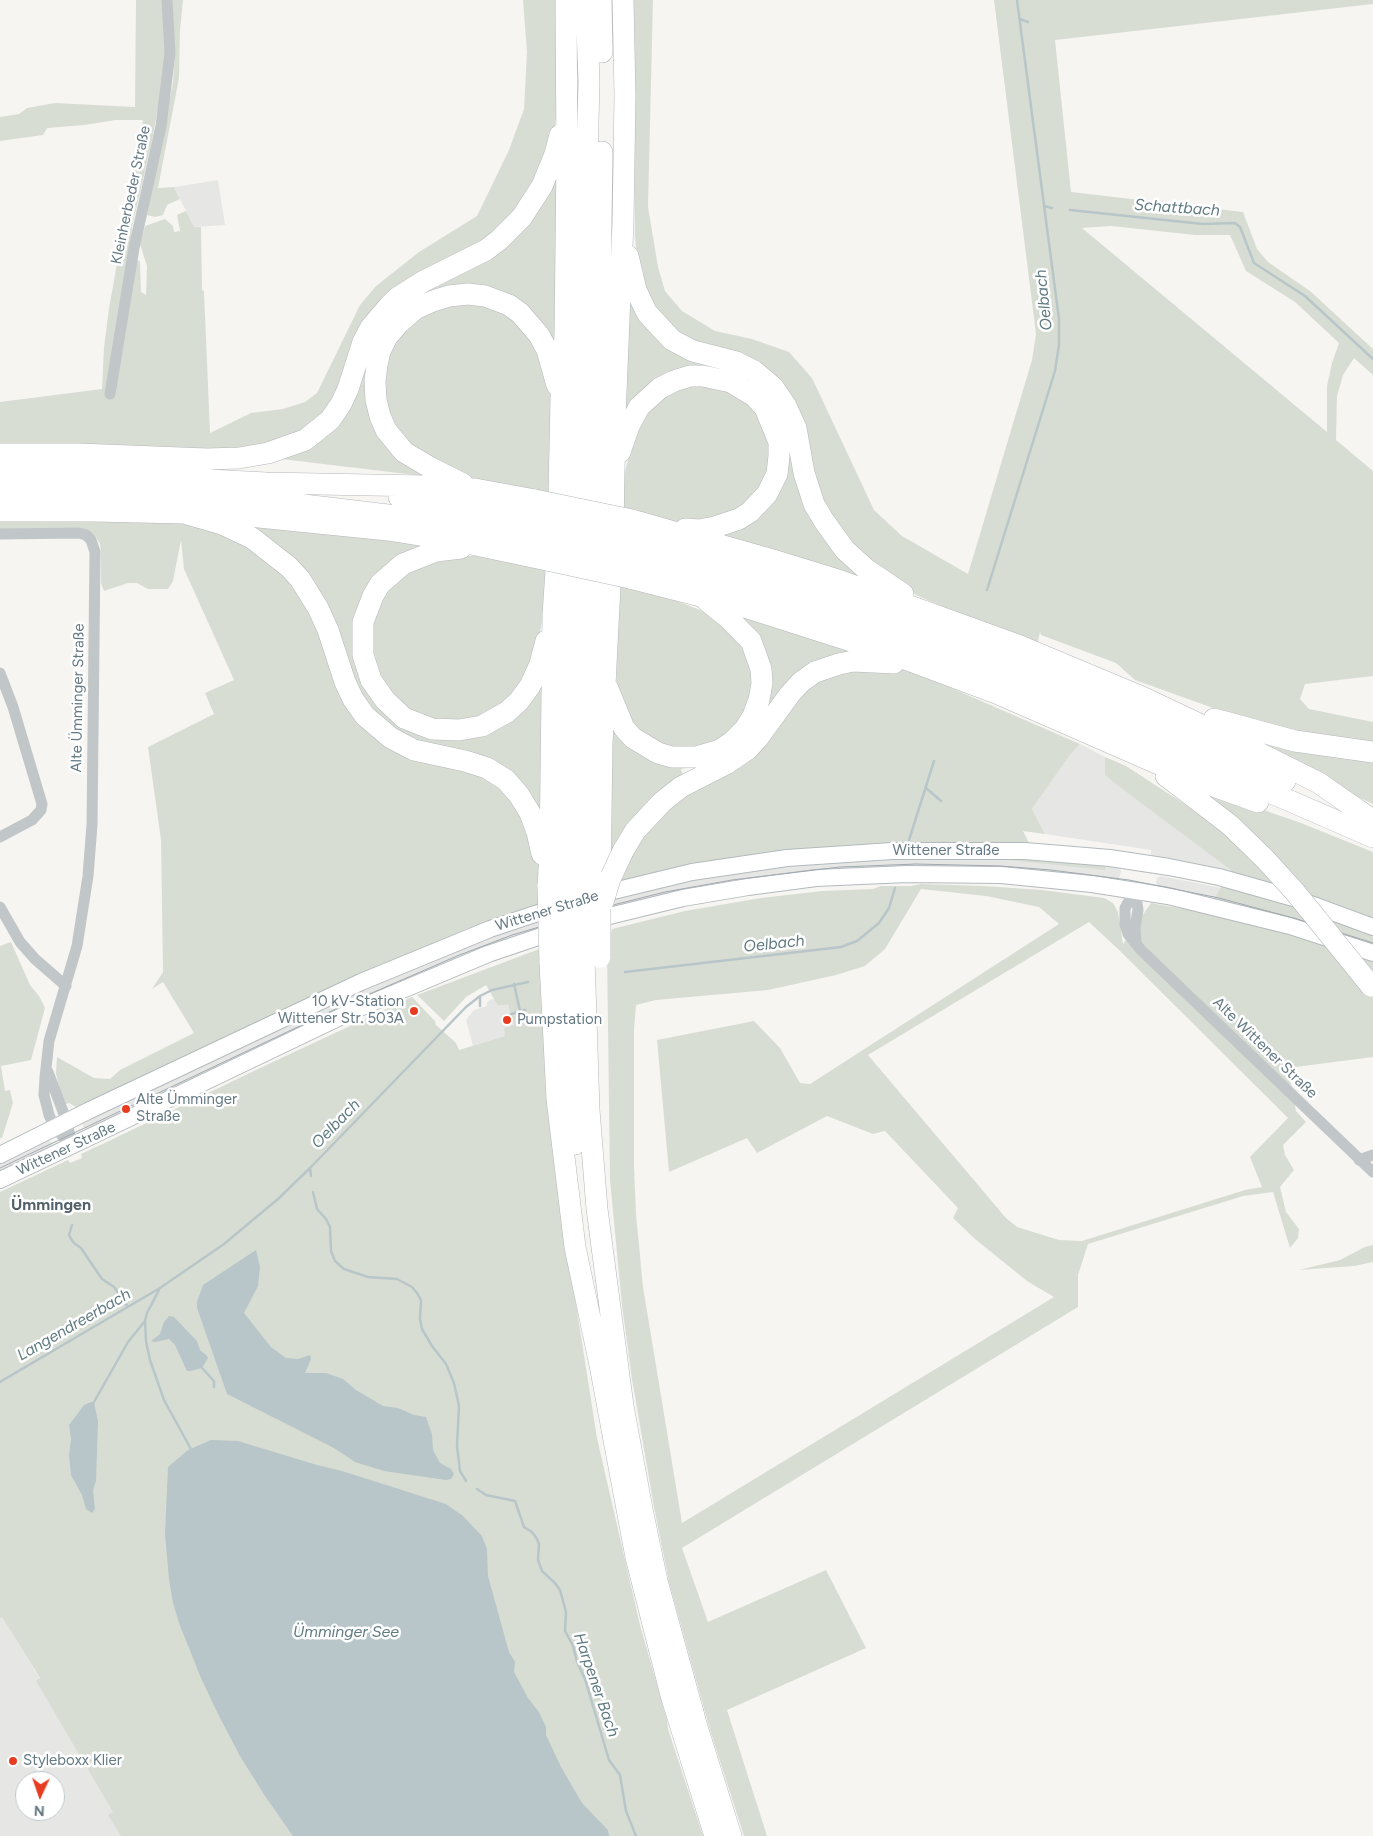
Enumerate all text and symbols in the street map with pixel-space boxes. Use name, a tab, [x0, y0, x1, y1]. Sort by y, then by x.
street label: Kleinherbeder Straße	[108, 124, 154, 266]
water label: Schattbach	[1134, 195, 1220, 221]
water label: Oelbach	[1031, 269, 1057, 331]
street label: Alte Ümminger Straße	[68, 623, 88, 773]
street label: Wittener Straße	[893, 842, 999, 860]
street label: Wittener Straße	[493, 887, 601, 935]
water label: Oelbach	[743, 931, 805, 957]
place label: 10 kV-Station Wittener Str. 503A	[278, 993, 404, 1028]
street label: Alte Wittener Straße	[1209, 994, 1321, 1102]
marker: 10 kV-Station Wittener Str. 503A	[408, 1005, 420, 1017]
place label: Pumpstation	[517, 1011, 602, 1029]
marker: Pumpstation	[501, 1014, 513, 1026]
place label: Alte Ümminger Straße	[136, 1091, 237, 1126]
water label: Oelbach	[308, 1095, 364, 1153]
marker: Alte Ümminger Straße	[120, 1103, 132, 1115]
street label: Wittener Straße	[14, 1118, 118, 1180]
district label: Ümmingen	[11, 1195, 91, 1215]
water label: Langendreerbach	[14, 1285, 134, 1365]
water label: Ümminger See	[293, 1622, 399, 1642]
water label: Harpener Bach	[569, 1630, 623, 1740]
place label: Styleboxx Klier	[23, 1752, 122, 1770]
marker: Styleboxx Klier	[7, 1755, 19, 1767]
north arrow	[15, 1771, 65, 1821]
text: N	[33, 1802, 45, 1819]

